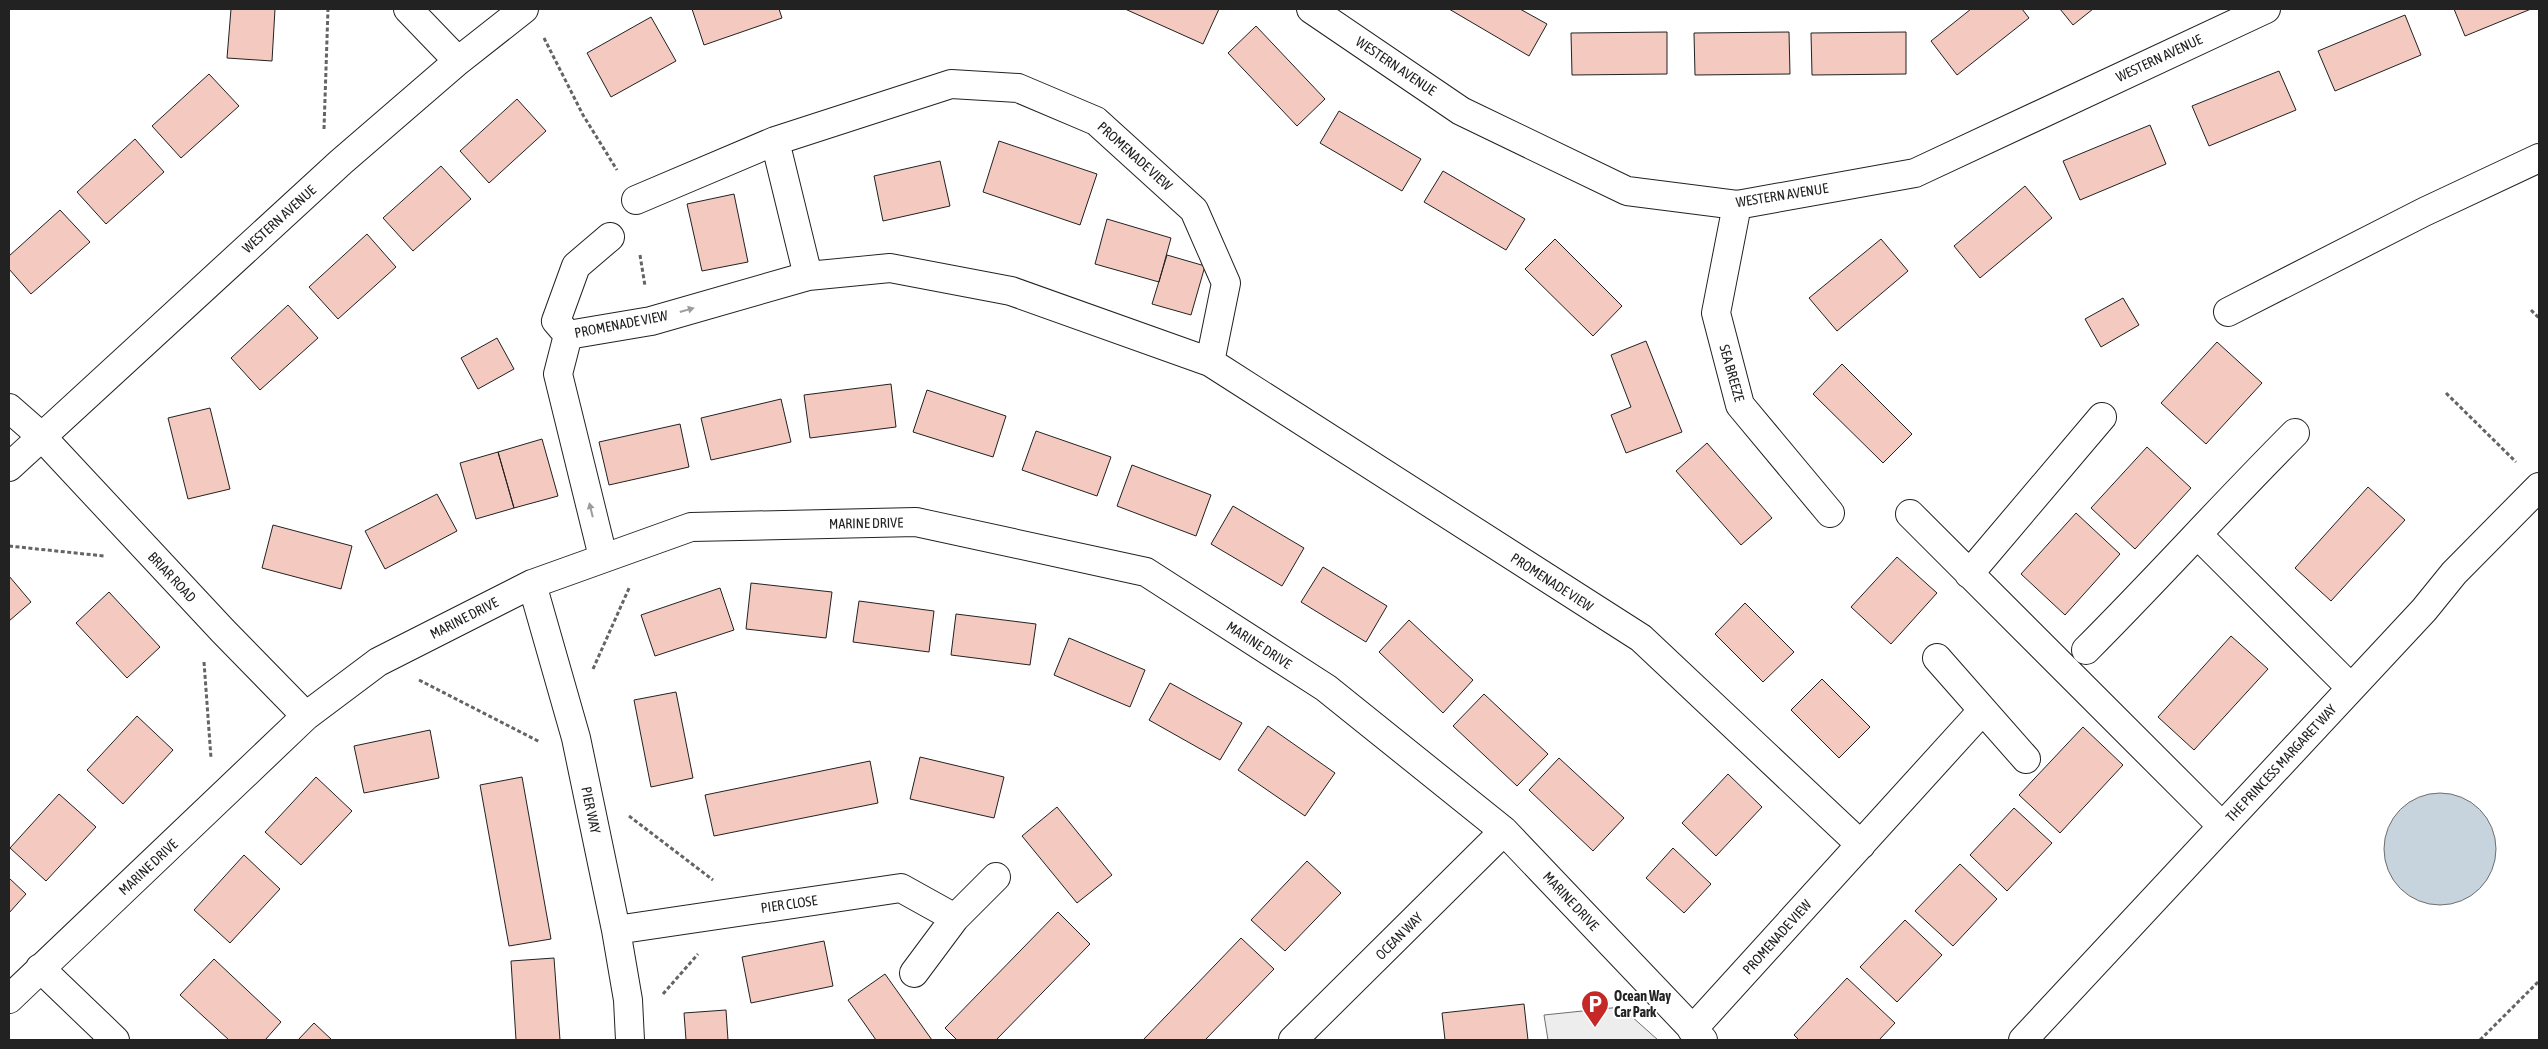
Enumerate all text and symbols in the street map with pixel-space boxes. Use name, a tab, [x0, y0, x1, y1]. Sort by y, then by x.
street label: WESTERN AVENUE	[2113, 31, 2205, 85]
street label: WESTERN AVENUE	[1353, 33, 1439, 99]
street label: PROMENADE VIEW	[1094, 118, 1176, 194]
street label: WESTERN AVENUE	[1735, 180, 1829, 210]
street label: WESTERN AVENUE	[239, 182, 319, 256]
one-way arrow	[680, 306, 695, 314]
street label: PROMENADE VIEW	[573, 307, 670, 341]
street label: SEA BREEZE	[1716, 343, 1748, 403]
one-way arrow	[587, 502, 595, 517]
street label: MARINE DRIVE	[829, 514, 903, 532]
street label: BRIAR ROAD	[145, 549, 199, 606]
street label: PROMENADE VIEW	[1508, 550, 1597, 615]
street label: MARINE DRIVE	[427, 594, 501, 642]
street label: MARINE DRIVE	[1224, 618, 1294, 672]
street label: THE PRINCESS MARGARET WAY	[2222, 701, 2340, 825]
street label: PIER WAY	[578, 785, 604, 836]
street label: MARINE DRIVE	[115, 836, 181, 898]
street label: MARINE DRIVE	[1540, 868, 1602, 934]
street label: PIER CLOSE	[760, 892, 818, 916]
street label: PROMENADE VIEW	[1739, 896, 1815, 978]
street label: OCEAN WAY	[1372, 909, 1426, 963]
place label: Ocean Way Car Park	[1614, 988, 1671, 1020]
parking icon: Ocean Way Car Park	[1580, 989, 1610, 1028]

